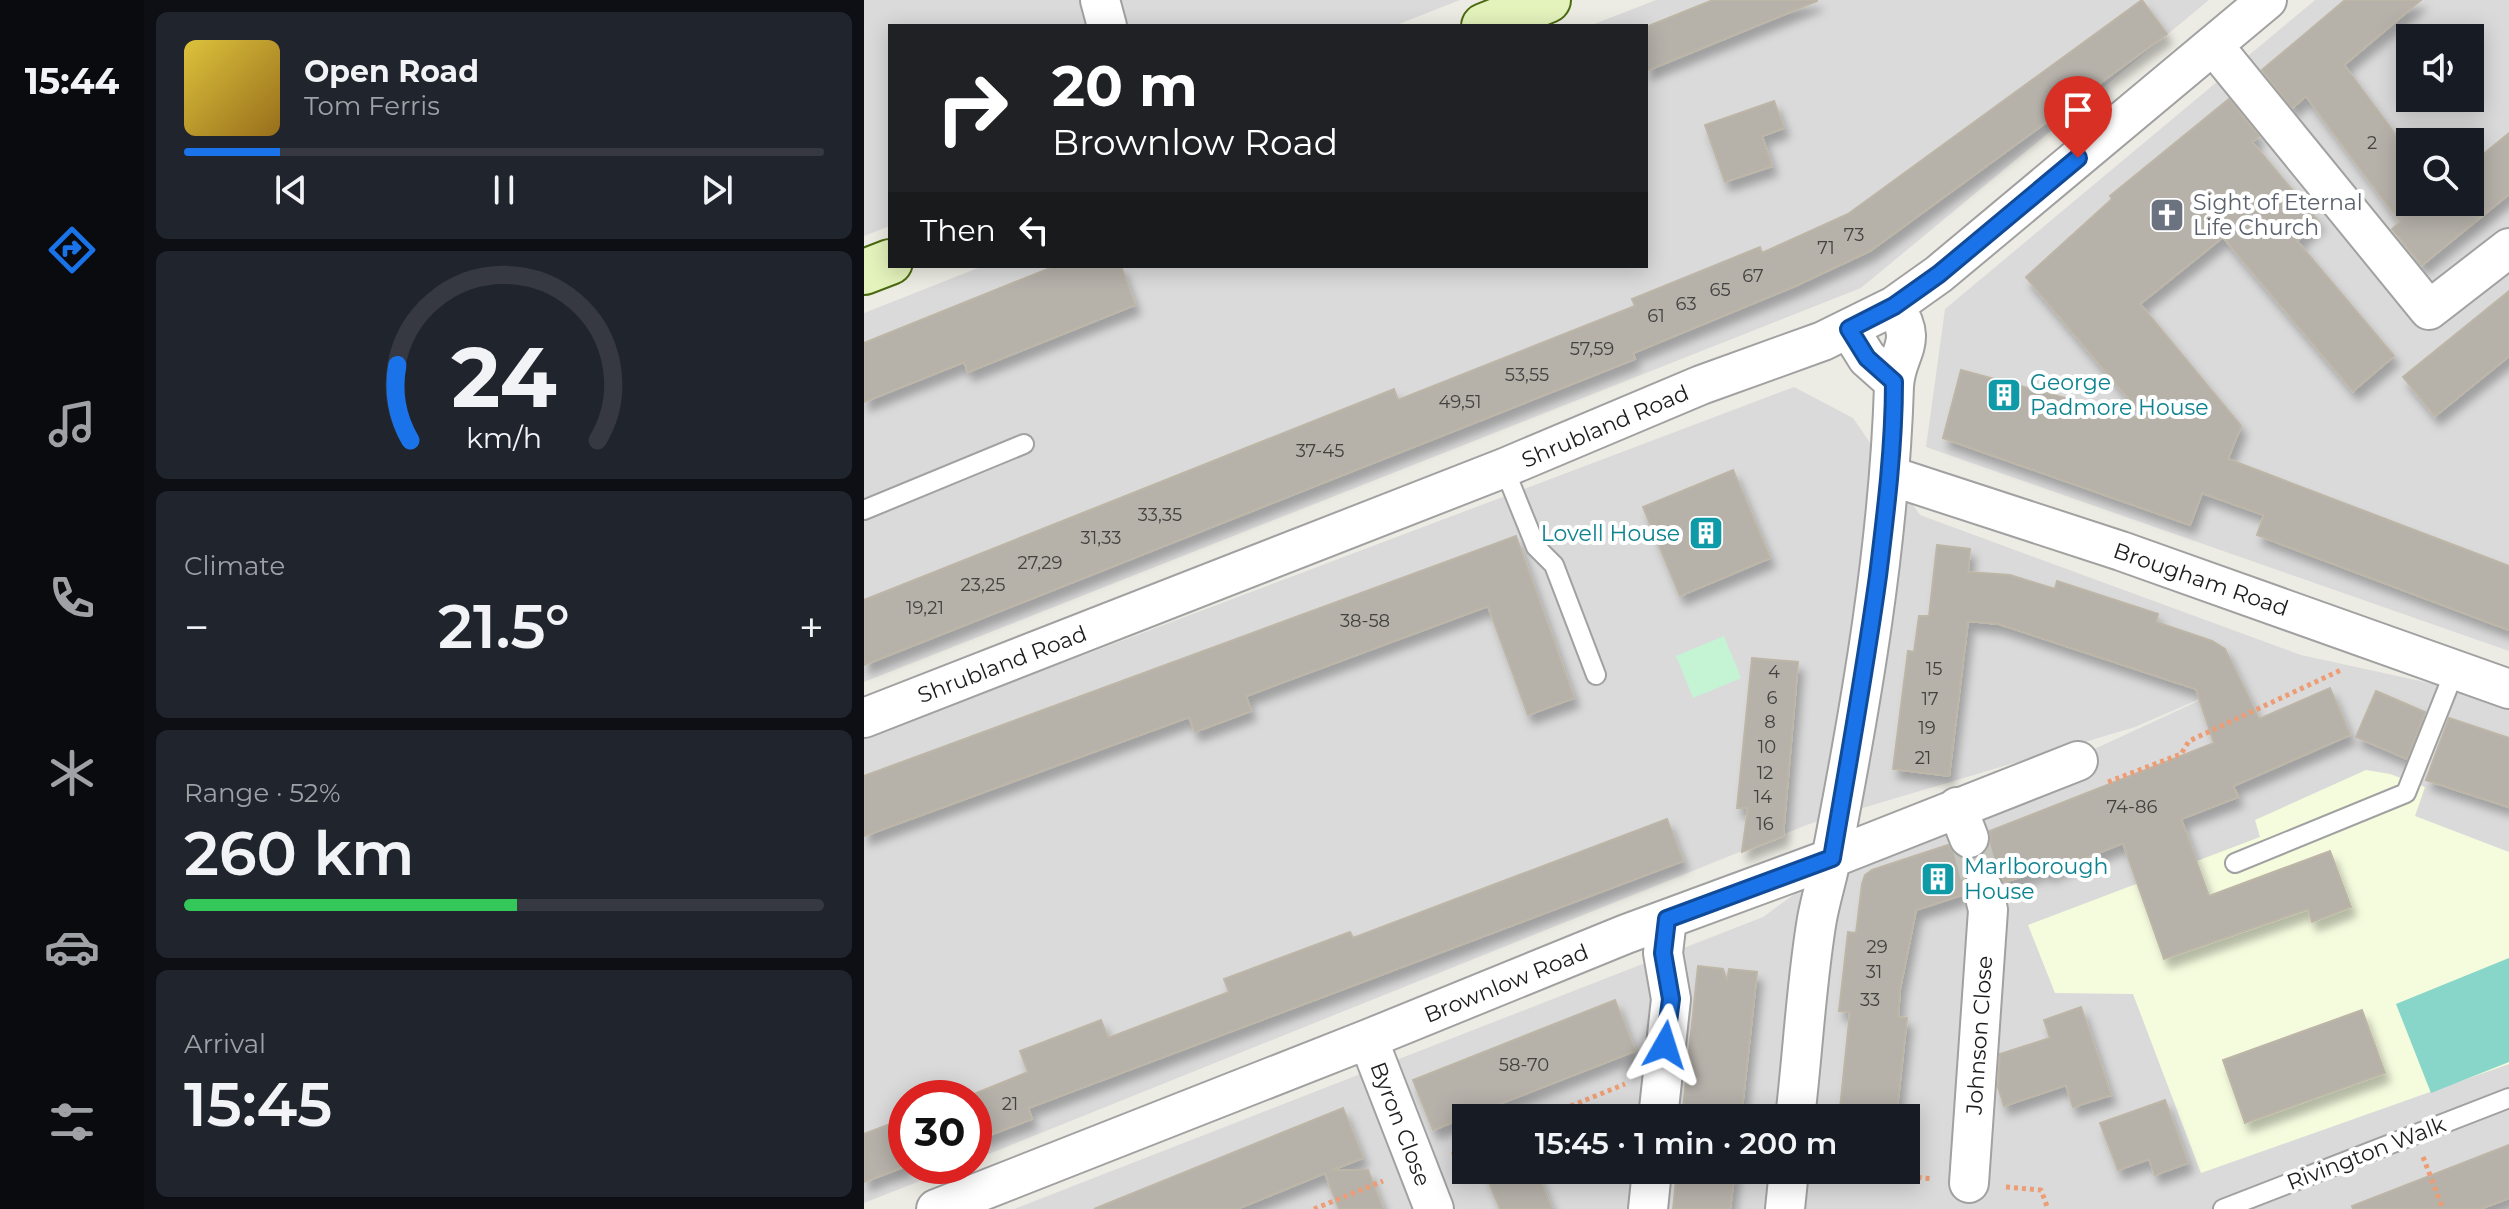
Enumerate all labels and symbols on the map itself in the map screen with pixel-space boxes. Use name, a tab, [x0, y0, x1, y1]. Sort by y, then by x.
pin	[2044, 76, 2112, 158]
house number: 2	[2367, 132, 2377, 154]
place label: Sight of Eternal Life Church	[2193, 189, 2363, 241]
church icon: Sight of Eternal Life Church	[2148, 196, 2186, 234]
house number: 73	[1844, 224, 1864, 246]
house number: 71	[1817, 237, 1835, 259]
house number: 67	[1742, 265, 1764, 287]
house number: 65	[1709, 279, 1731, 301]
house number: 63	[1675, 293, 1697, 315]
house number: 61	[1647, 305, 1665, 327]
house number: 57,59	[1570, 338, 1614, 360]
house number: 53,55	[1505, 364, 1549, 386]
place label: George Padmore House	[2030, 369, 2209, 421]
building icon: George Padmore House	[1985, 376, 2023, 414]
street label: Shrubland Road	[1518, 379, 1693, 474]
house number: 49,51	[1438, 391, 1482, 413]
house number: 37-45	[1296, 440, 1344, 462]
house number: 33,35	[1138, 504, 1182, 526]
building icon: Lovell House	[1687, 514, 1725, 552]
place label: Lovell House	[1541, 520, 1680, 547]
house number: 31,33	[1081, 527, 1121, 549]
street label: Brougham Road	[2110, 537, 2292, 622]
house number: 27,29	[1017, 552, 1063, 574]
house number: 23,25	[961, 574, 1005, 596]
house number: 19,21	[906, 597, 944, 619]
house number: 38-58	[1340, 610, 1390, 632]
street label: Shrubland Road	[914, 620, 1091, 709]
house number: 15	[1926, 658, 1942, 680]
house number: 4	[1768, 661, 1780, 683]
house number: 6	[1767, 687, 1778, 709]
house number: 17	[1921, 688, 1939, 710]
house number: 8	[1764, 711, 1776, 733]
house number: 19	[1918, 717, 1936, 739]
house number: 10	[1758, 736, 1776, 758]
house number: 21	[1915, 747, 1931, 769]
house number: 12	[1757, 762, 1773, 784]
house number: 14	[1754, 786, 1772, 808]
house number: 74-86	[2107, 796, 2157, 818]
house number: 16	[1756, 813, 1774, 835]
place label: Marlborough House	[1964, 853, 2108, 905]
building icon: Marlborough House	[1919, 860, 1957, 898]
house number: 29	[1866, 936, 1888, 958]
street label: Brownlow Road	[1420, 938, 1592, 1029]
street label: Johnson Close	[1960, 955, 1999, 1116]
house number: 31	[1866, 961, 1882, 983]
house number: 33	[1860, 989, 1880, 1011]
position arrow	[1623, 1003, 1707, 1087]
house number: 58-70	[1499, 1054, 1549, 1076]
street label: Byron Close	[1364, 1058, 1437, 1190]
speed limit sign: 30	[888, 1080, 992, 1184]
house number: 21	[1002, 1093, 1018, 1115]
street label: Rivington Walk	[2283, 1110, 2450, 1196]

